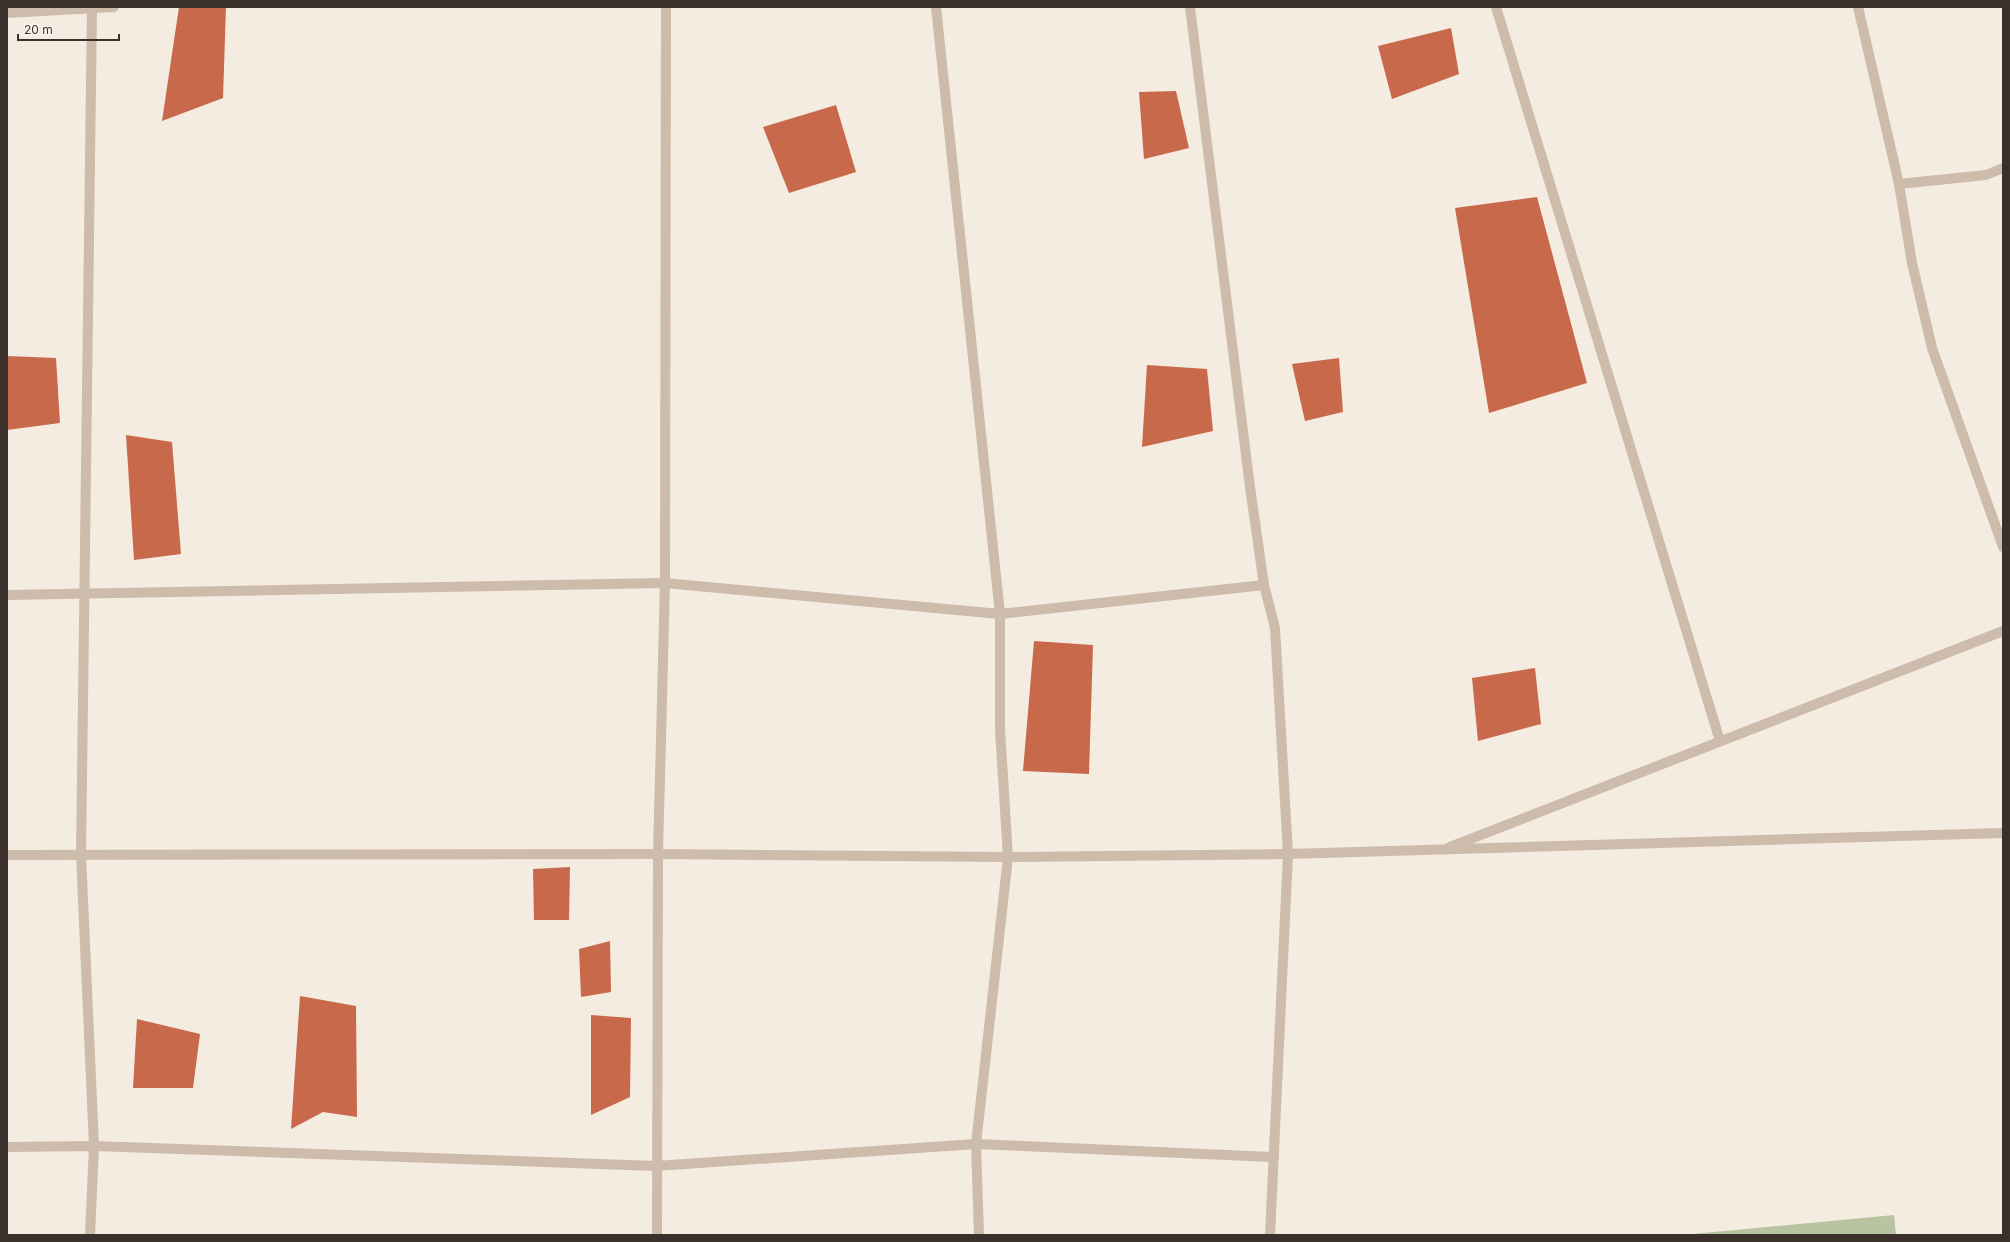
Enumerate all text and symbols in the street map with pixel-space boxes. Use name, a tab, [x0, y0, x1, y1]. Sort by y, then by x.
scale bar	[18, 16, 119, 42]
text: 20 m	[24, 22, 53, 37]

